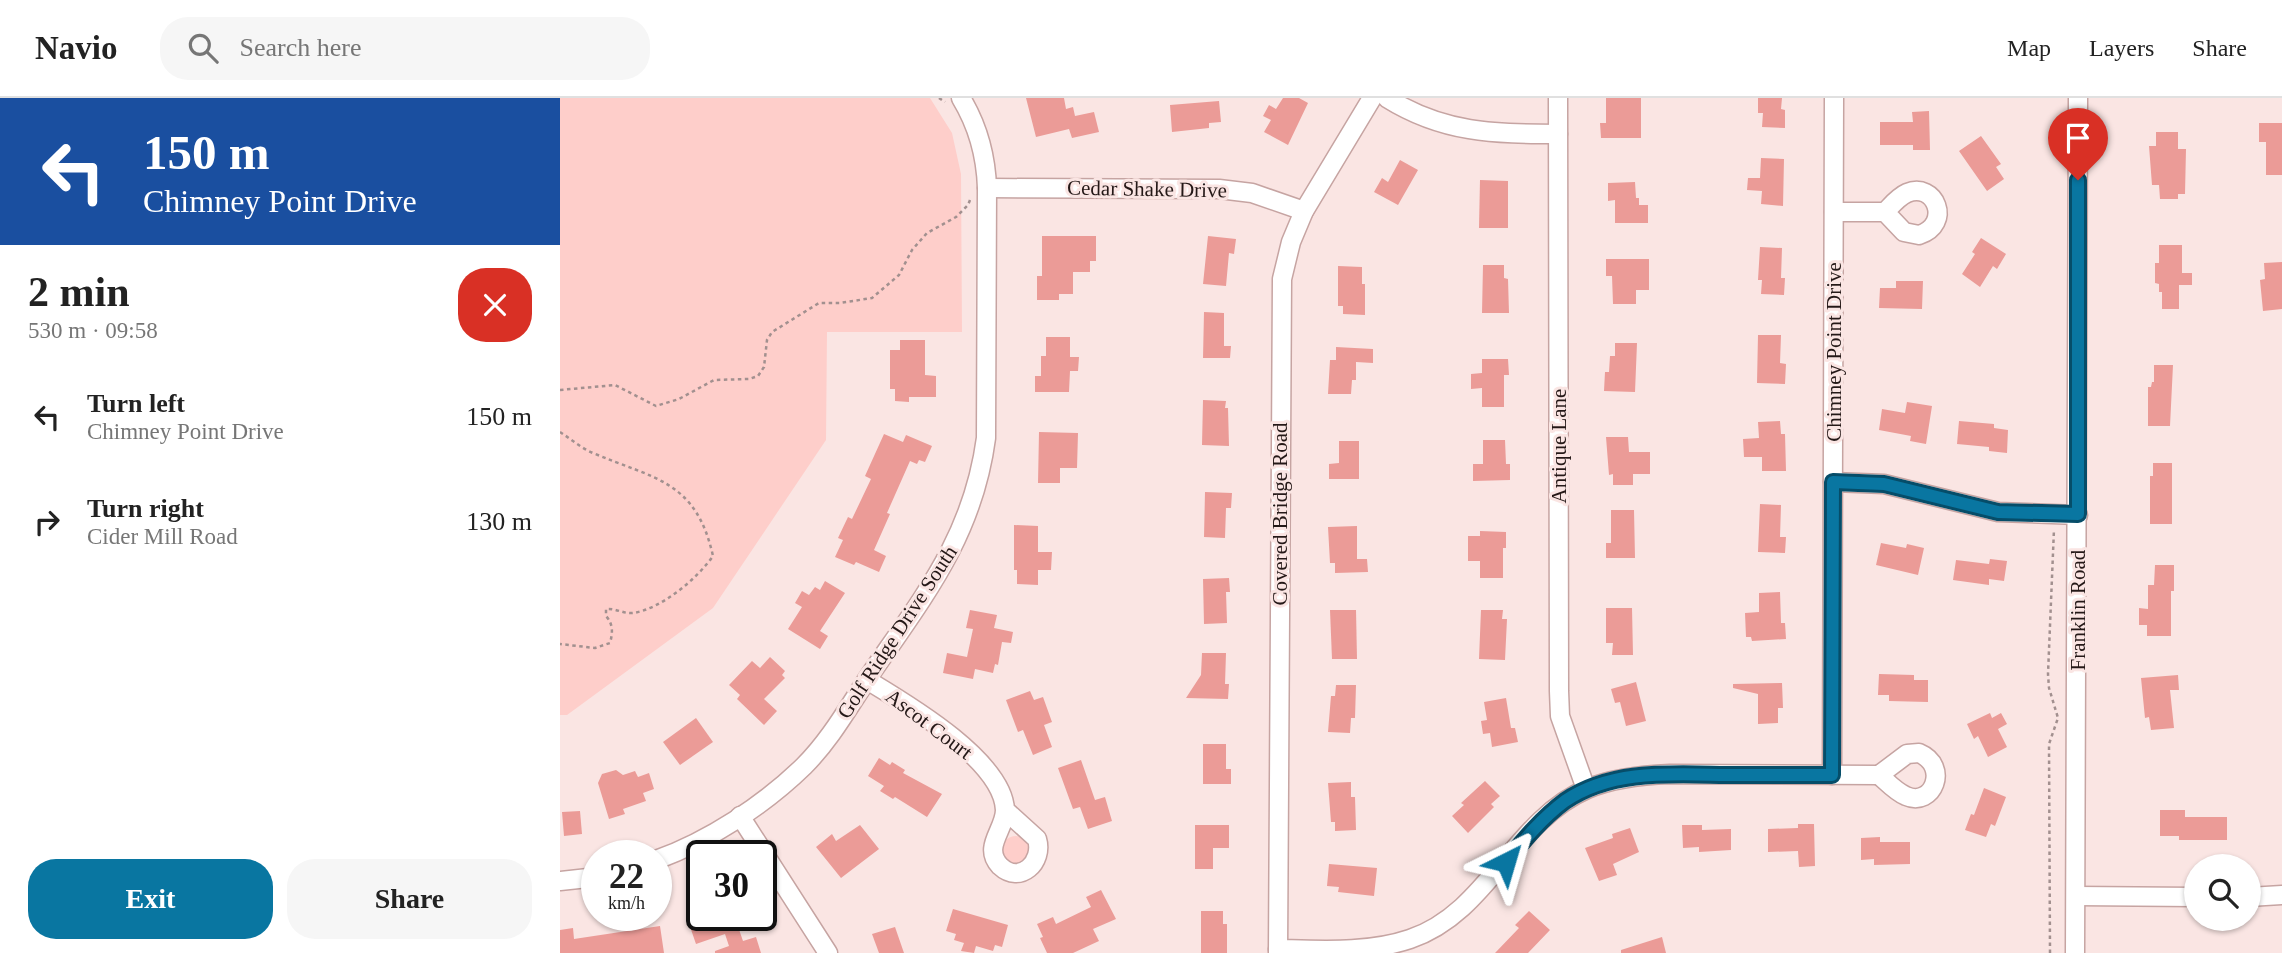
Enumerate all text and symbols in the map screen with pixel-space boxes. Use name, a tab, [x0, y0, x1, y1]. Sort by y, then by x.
search box	[160, 17, 650, 80]
icon: search	[184, 29, 222, 67]
text: Navio	[35, 30, 118, 66]
text: Search here	[240, 33, 361, 62]
text: Map	[2007, 35, 2051, 61]
text: Layers	[2089, 35, 2154, 61]
text: Share	[2192, 35, 2247, 61]
pin	[2048, 108, 2108, 180]
icon: arrive	[2059, 119, 2097, 157]
text: 150 m	[143, 125, 270, 180]
icon: left	[28, 126, 119, 217]
street label: Cedar Shake Drive	[1067, 176, 1227, 202]
text: Chimney Point Drive	[143, 183, 417, 219]
street label: Chimney Point Drive	[1822, 262, 1846, 442]
button: close	[458, 268, 532, 342]
text: 2 min	[28, 269, 130, 315]
text: 530 m · 09:58	[28, 318, 158, 343]
text: Turn left	[87, 389, 185, 418]
street label: Antique Lane	[1547, 389, 1571, 503]
icon: left	[28, 398, 66, 436]
text: 150 m	[466, 402, 532, 431]
text: Chimney Point Drive	[87, 419, 284, 444]
street label: Covered Bridge Road	[1268, 422, 1292, 606]
text: Turn right	[87, 494, 204, 523]
icon: right	[28, 503, 66, 541]
text: 130 m	[466, 507, 532, 536]
text: Cider Mill Road	[87, 524, 238, 549]
street label: Golf Ridge Drive South	[832, 541, 962, 723]
street label: Franklin Road	[2066, 549, 2090, 670]
street label: Ascot Court	[881, 684, 977, 764]
position arrow	[1469, 825, 1543, 899]
speed limit sign: 30	[686, 840, 777, 931]
map controls	[2184, 854, 2261, 931]
button: search	[2184, 854, 2261, 931]
text: 22	[609, 857, 644, 896]
button: Exit	[28, 859, 273, 939]
button: Share	[287, 859, 532, 939]
text: km/h	[608, 893, 645, 913]

